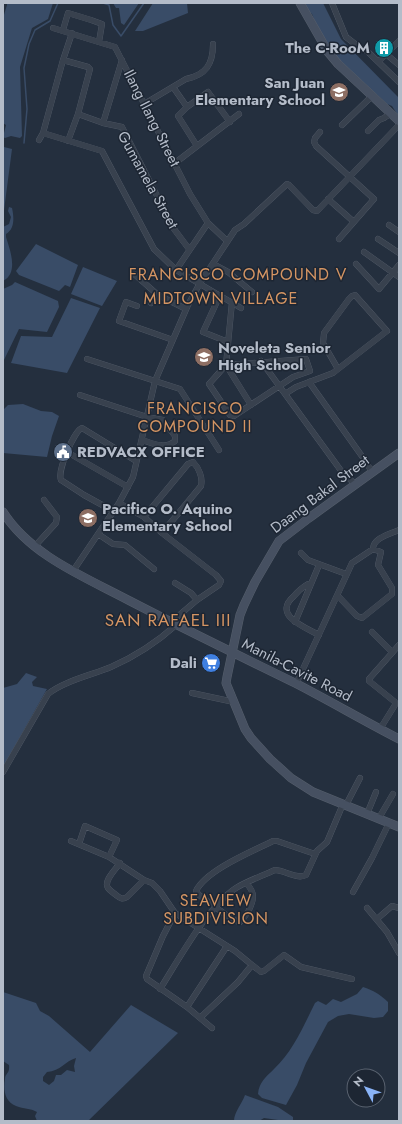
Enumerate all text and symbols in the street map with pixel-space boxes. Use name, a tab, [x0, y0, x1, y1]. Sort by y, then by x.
place label: The C-RooM	[285, 37, 370, 59]
building icon: The C-RooM	[373, 37, 395, 59]
street label: Ilang Ilang Street	[118, 66, 186, 171]
place label: San Juan Elementary School	[195, 72, 325, 111]
school or university icon: San Juan Elementary School	[328, 81, 350, 103]
street label: Gumamela Street	[112, 127, 184, 233]
district label: FRANCISCO COMPOUND V	[129, 263, 347, 286]
district label: MIDTOWN VILLAGE	[144, 287, 298, 310]
place label: Noveleta Senior High School	[218, 337, 331, 376]
school or university icon: Noveleta Senior High School	[193, 346, 215, 368]
district label: FRANCISCO COMPOUND II	[138, 397, 252, 438]
public building icon: REDVACX OFFICE	[52, 441, 74, 463]
place label: REDVACX OFFICE	[77, 441, 205, 463]
street label: Daang Bakal Street	[266, 449, 374, 539]
place label: Pacifico O. Aquino Elementary School	[102, 498, 232, 537]
school or university icon: Pacifico O. Aquino Elementary School	[77, 507, 99, 529]
district label: SAN RAFAEL III	[105, 608, 231, 632]
street label: Manila-Cavite Road	[238, 633, 356, 707]
place label: Dali	[170, 652, 197, 674]
supermarket icon: Dali	[200, 652, 222, 674]
district label: SEAVIEW SUBDIVISION	[163, 889, 269, 930]
north arrow	[346, 1068, 386, 1108]
text: N	[350, 1073, 367, 1090]

